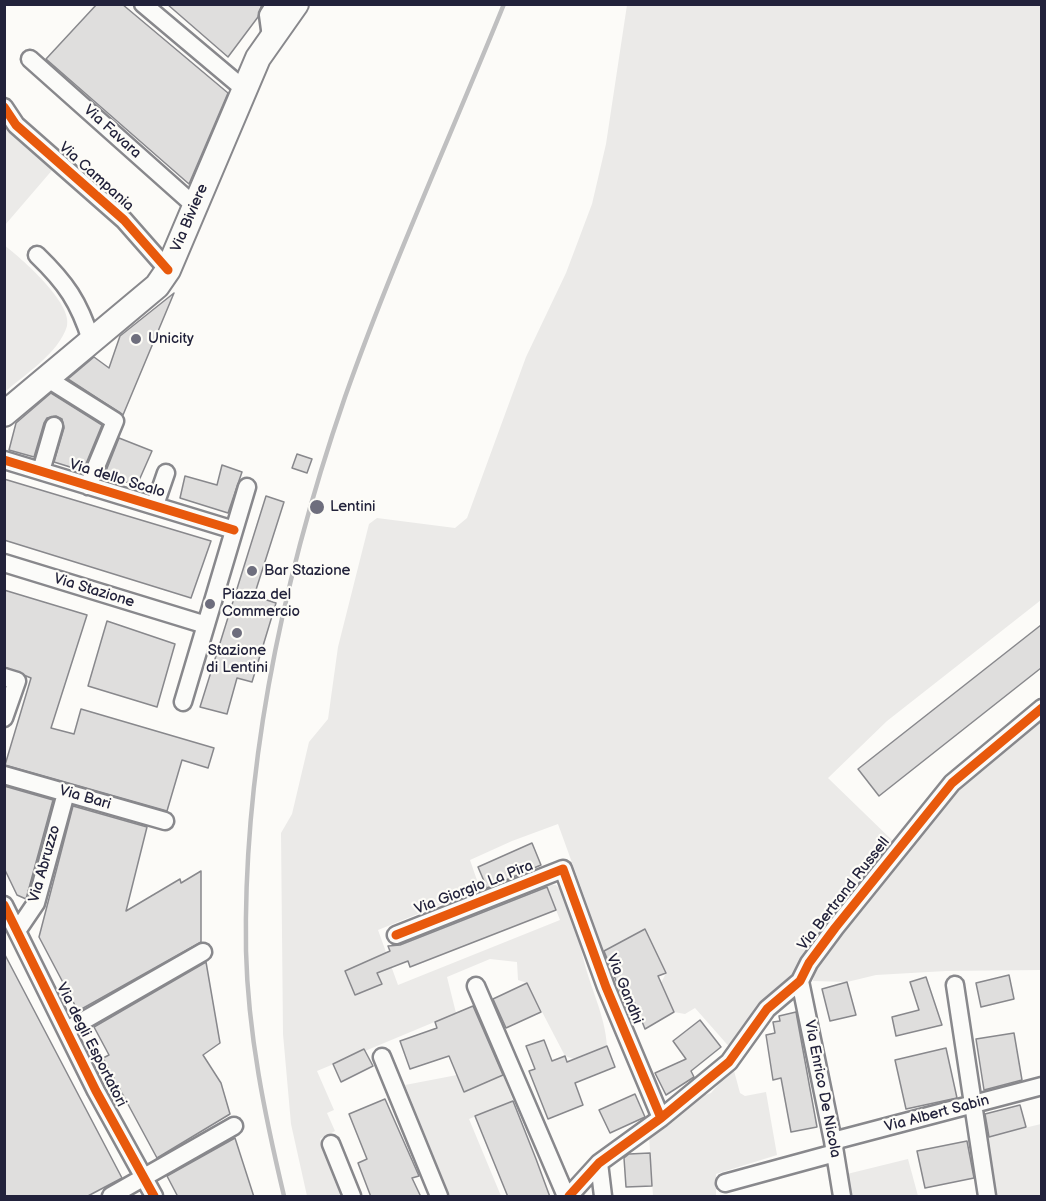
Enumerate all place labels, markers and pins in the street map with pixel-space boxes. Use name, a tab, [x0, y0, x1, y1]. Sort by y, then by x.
place label: Unicity	[148, 330, 194, 348]
marker: Unicity	[129, 332, 143, 346]
marker: Lentini	[308, 498, 326, 516]
place label: Lentini	[330, 498, 376, 516]
place label: Bar Stazione	[264, 562, 351, 580]
marker: Bar Stazione	[245, 564, 259, 578]
place label: Piazza del Commercio	[222, 586, 300, 621]
marker: Piazza del Commercio	[203, 597, 217, 611]
marker: Stazione di Lentini	[230, 626, 244, 640]
place label: Stazione di Lentini	[206, 642, 268, 677]

